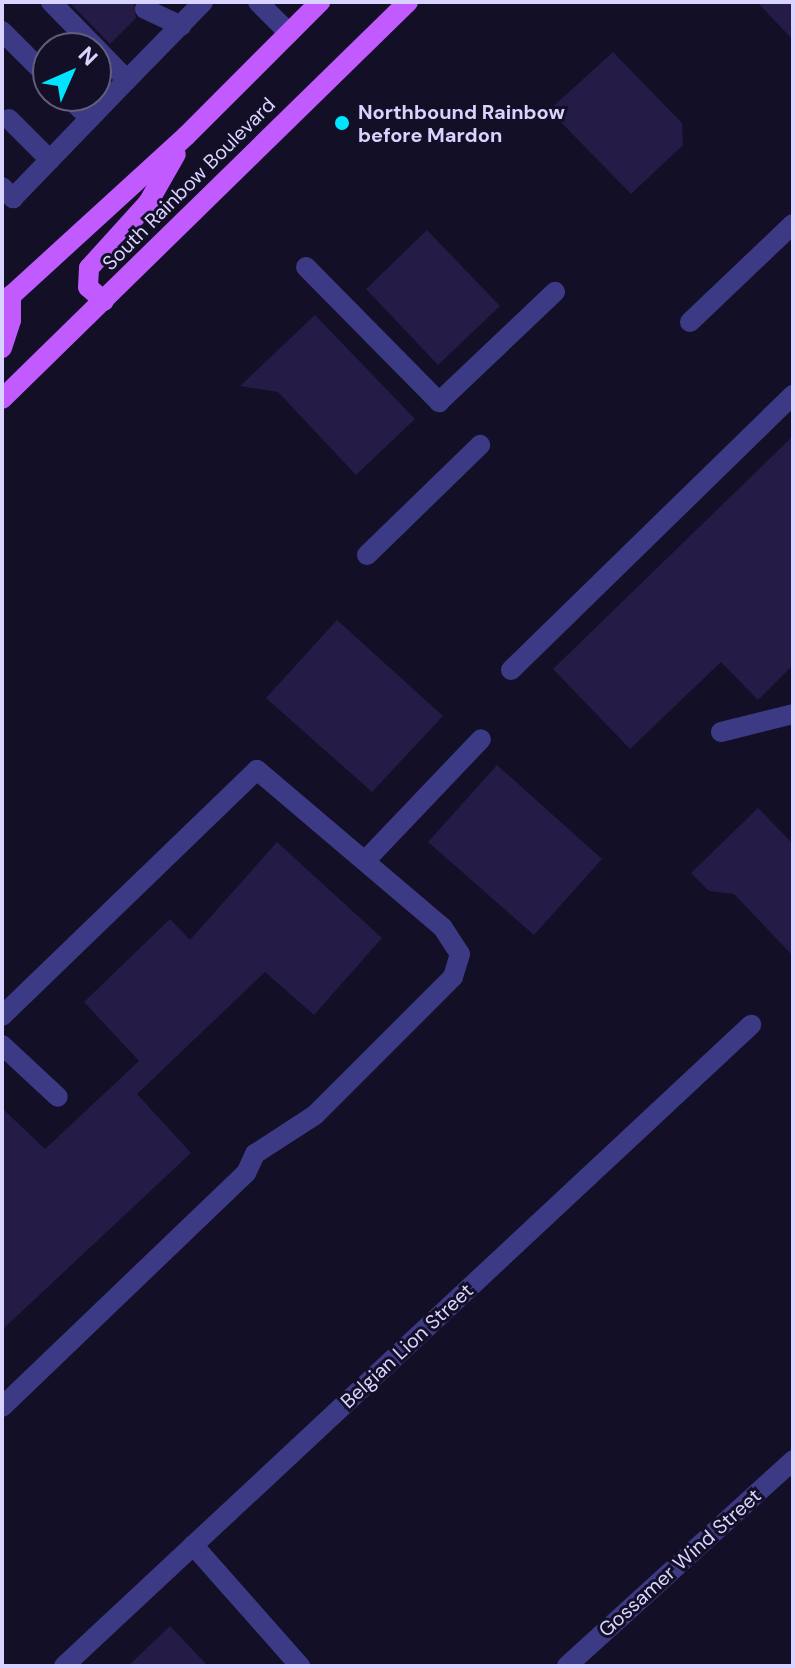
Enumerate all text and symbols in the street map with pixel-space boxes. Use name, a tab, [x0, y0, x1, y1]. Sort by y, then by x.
north arrow	[32, 32, 112, 112]
text: N	[72, 40, 104, 72]
street label: South Rainbow Boulevard	[98, 93, 280, 275]
place label: Northbound Rainbow before Mardon	[358, 100, 565, 147]
marker: Northbound Rainbow before Mardon	[333, 114, 351, 132]
street label: Belgian Lion Street	[336, 1279, 478, 1413]
street label: Gossamer Wind Street	[594, 1484, 766, 1642]

